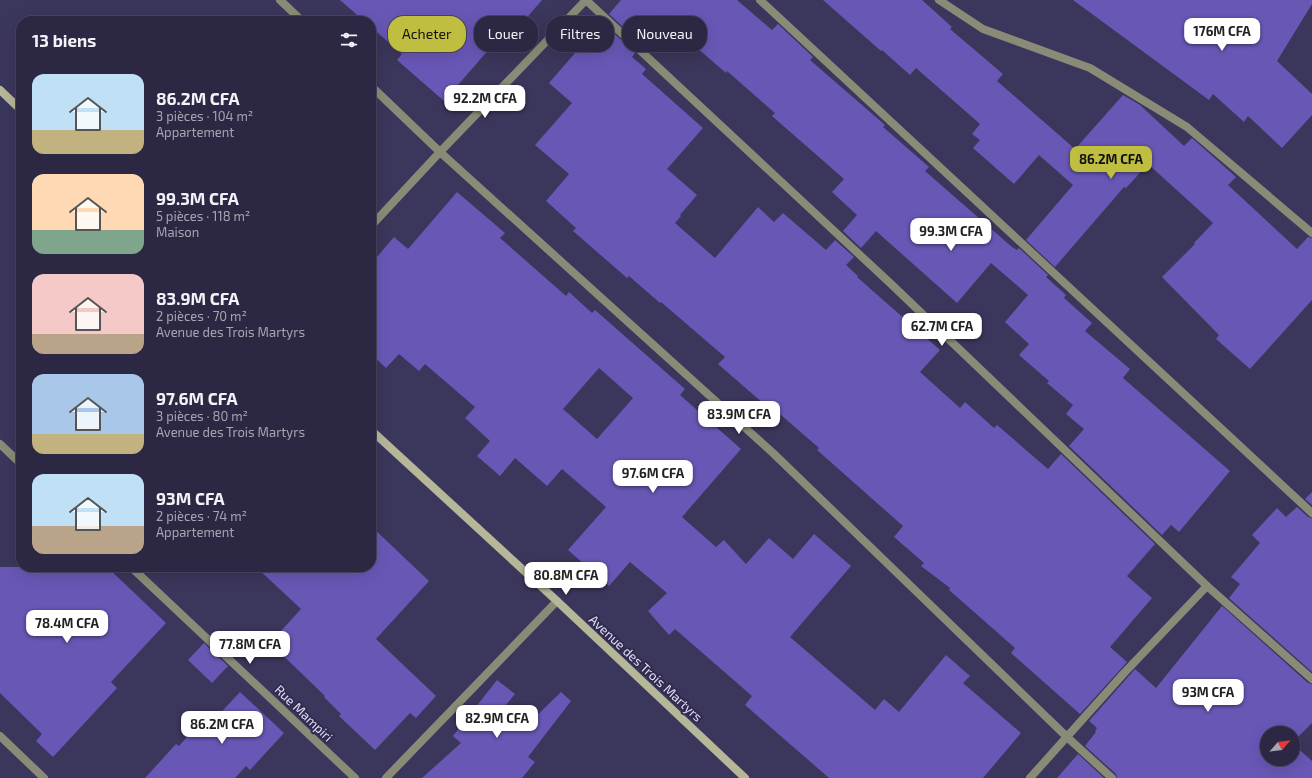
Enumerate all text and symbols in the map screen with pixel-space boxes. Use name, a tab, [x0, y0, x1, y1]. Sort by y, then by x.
chip: Acheter	[388, 16, 466, 52]
chip: Louer	[474, 16, 538, 52]
chip: Filtres	[546, 16, 614, 52]
chip: Nouveau	[622, 16, 707, 52]
pin: 176M CFA	[1181, 18, 1263, 52]
text: 176M CFA	[1193, 23, 1251, 39]
icon: filters	[338, 29, 360, 51]
text: 13 biens	[32, 30, 96, 50]
pin: 92.2M CFA	[439, 85, 531, 119]
text: 86.2M CFA	[156, 88, 240, 108]
icon: home	[64, 90, 112, 138]
text: 92.2M CFA	[453, 90, 517, 106]
text: 3 pièces · 104 m²	[156, 108, 253, 124]
text: Appartement	[156, 124, 234, 140]
pin: 86.2M CFA	[1065, 146, 1157, 180]
text: 86.2M CFA	[1079, 151, 1143, 167]
text: 99.3M CFA	[156, 188, 239, 208]
icon: home	[64, 190, 112, 238]
text: 5 pièces · 118 m²	[156, 208, 250, 224]
pin: 99.3M CFA	[905, 218, 997, 252]
text: 99.3M CFA	[919, 223, 983, 239]
text: Maison	[156, 224, 199, 240]
text: 83.9M CFA	[156, 288, 239, 308]
icon: home	[64, 290, 112, 338]
text: 2 pièces · 70 m²	[156, 308, 247, 324]
pin: 62.7M CFA	[896, 313, 988, 347]
text: 62.7M CFA	[911, 318, 973, 334]
text: Avenue des Trois Martyrs	[156, 324, 305, 340]
text: 97.6M CFA	[156, 388, 238, 408]
icon: home	[64, 390, 112, 438]
pin: 83.9M CFA	[693, 401, 785, 435]
text: 83.9M CFA	[707, 406, 771, 422]
text: 3 pièces · 80 m²	[156, 408, 248, 424]
text: Avenue des Trois Martyrs	[156, 424, 305, 440]
pin: 97.6M CFA	[607, 460, 699, 494]
text: 97.6M CFA	[622, 465, 684, 481]
text: 93M CFA	[156, 488, 225, 508]
icon: home	[64, 490, 112, 538]
text: 2 pièces · 74 m²	[156, 508, 247, 524]
text: Appartement	[156, 524, 234, 540]
pin: 80.8M CFA	[520, 562, 612, 596]
text: 80.8M CFA	[533, 567, 599, 583]
pin: 78.4M CFA	[21, 610, 113, 644]
street label: Avenue des Trois Martyrs	[586, 611, 706, 725]
text: 78.4M CFA	[35, 615, 99, 631]
pin: 77.8M CFA	[204, 631, 296, 665]
text: 77.8M CFA	[219, 636, 281, 652]
pin: 93M CFA	[1171, 679, 1245, 713]
street label: Rue Mampiri	[272, 681, 336, 745]
text: 93M CFA	[1182, 684, 1234, 700]
pin: 82.9M CFA	[451, 705, 543, 739]
text: 82.9M CFA	[465, 710, 529, 726]
pin: 86.2M CFA	[176, 711, 268, 745]
text: 86.2M CFA	[190, 716, 254, 732]
north arrow	[1260, 726, 1300, 766]
map controls	[1260, 726, 1300, 766]

